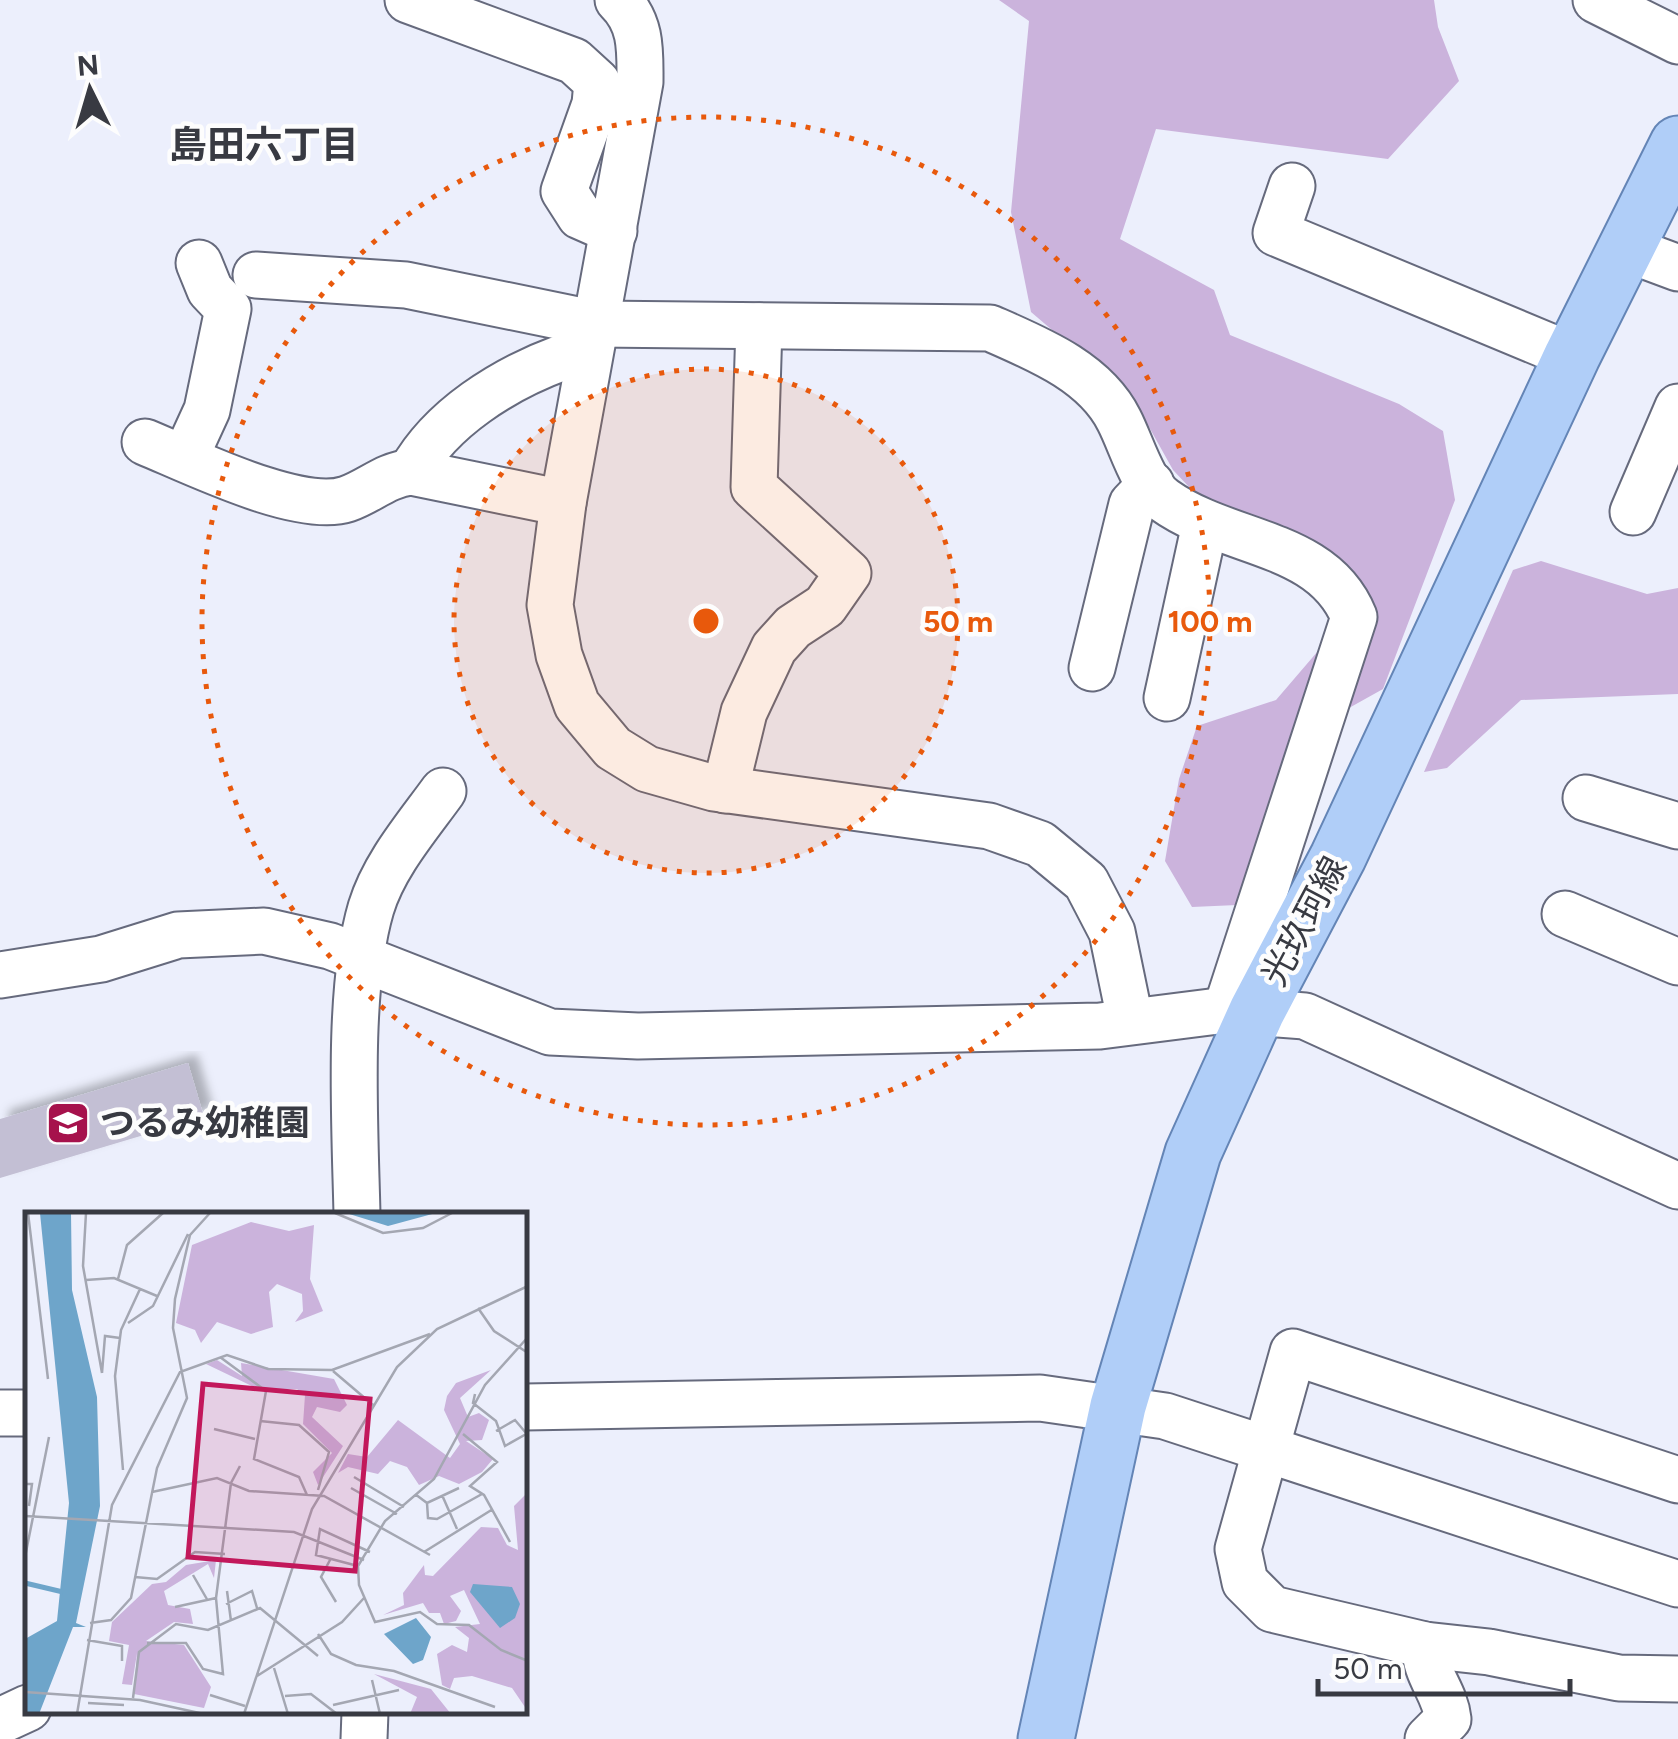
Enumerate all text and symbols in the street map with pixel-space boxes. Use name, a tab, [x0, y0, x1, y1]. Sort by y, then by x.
north arrow	[40, 40, 140, 140]
text: N	[76, 47, 100, 83]
district label: 島田六丁目	[169, 122, 359, 168]
centre of rings	[688, 603, 724, 639]
text: 50 m	[923, 603, 993, 640]
text: 100 m	[1168, 603, 1252, 640]
street label: 光玖珂線	[1253, 849, 1355, 993]
school or university icon: つるみ幼稚園	[45, 1100, 91, 1146]
place label: つるみ幼稚園	[100, 1102, 310, 1144]
inset map	[25, 1212, 528, 1714]
scale bar	[1318, 1634, 1570, 1696]
text: 50 m	[1333, 1650, 1402, 1687]

